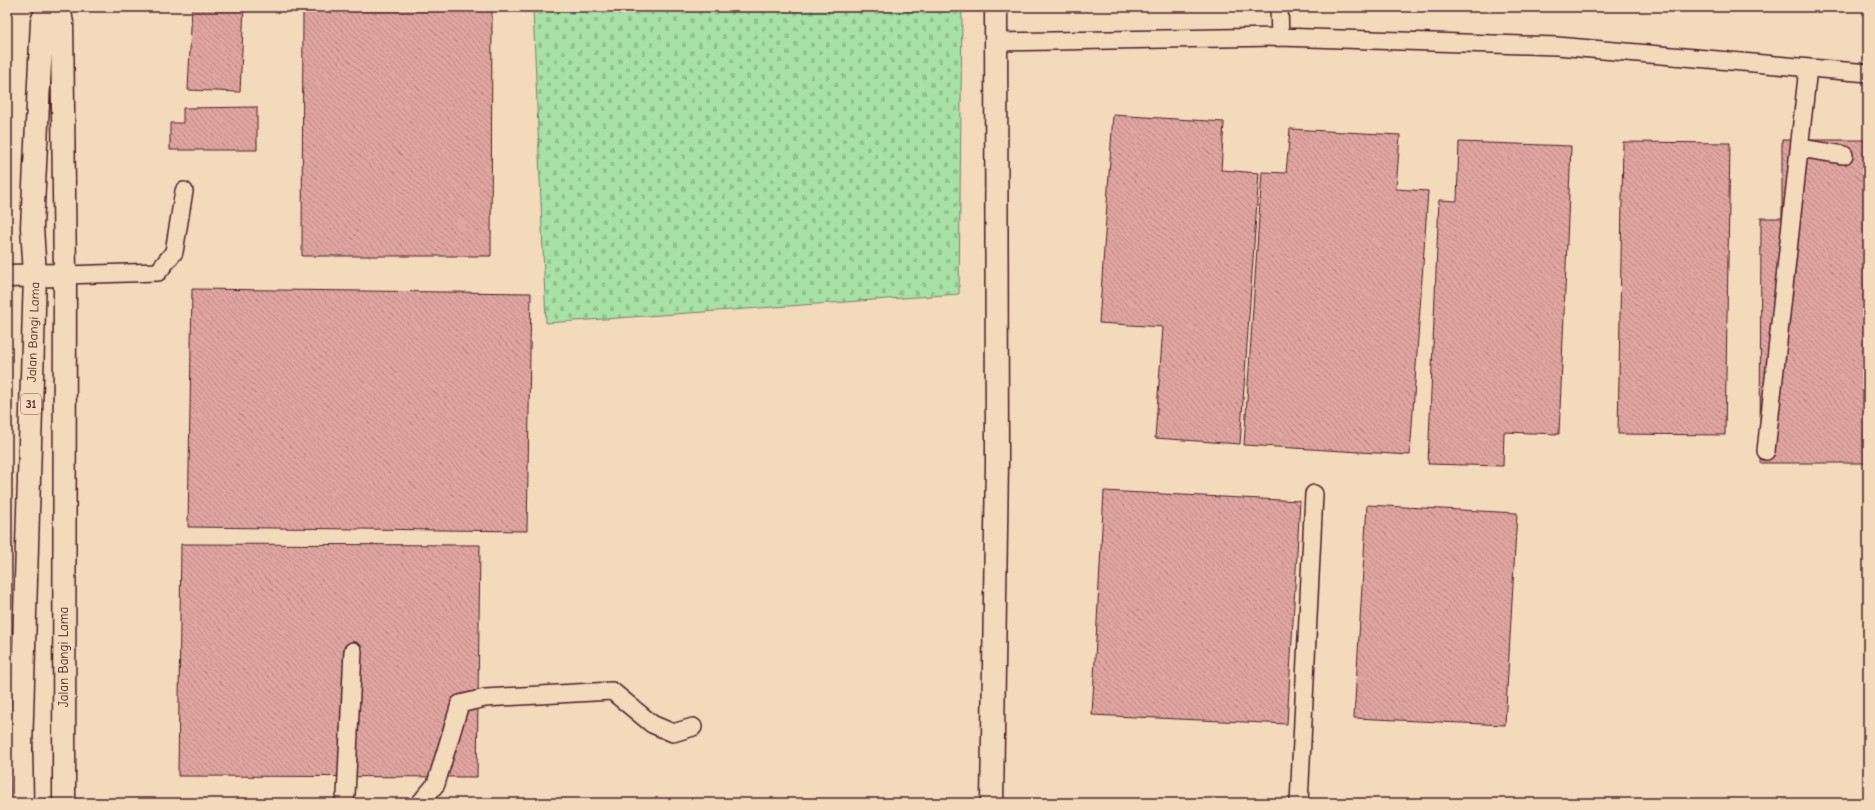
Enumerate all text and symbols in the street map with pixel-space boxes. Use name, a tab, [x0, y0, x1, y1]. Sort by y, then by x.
street label: Jalan Bangi Lama	[24, 282, 42, 382]
road number: 31	[21, 394, 41, 414]
street label: Jalan Bangi Lama	[56, 607, 71, 707]

